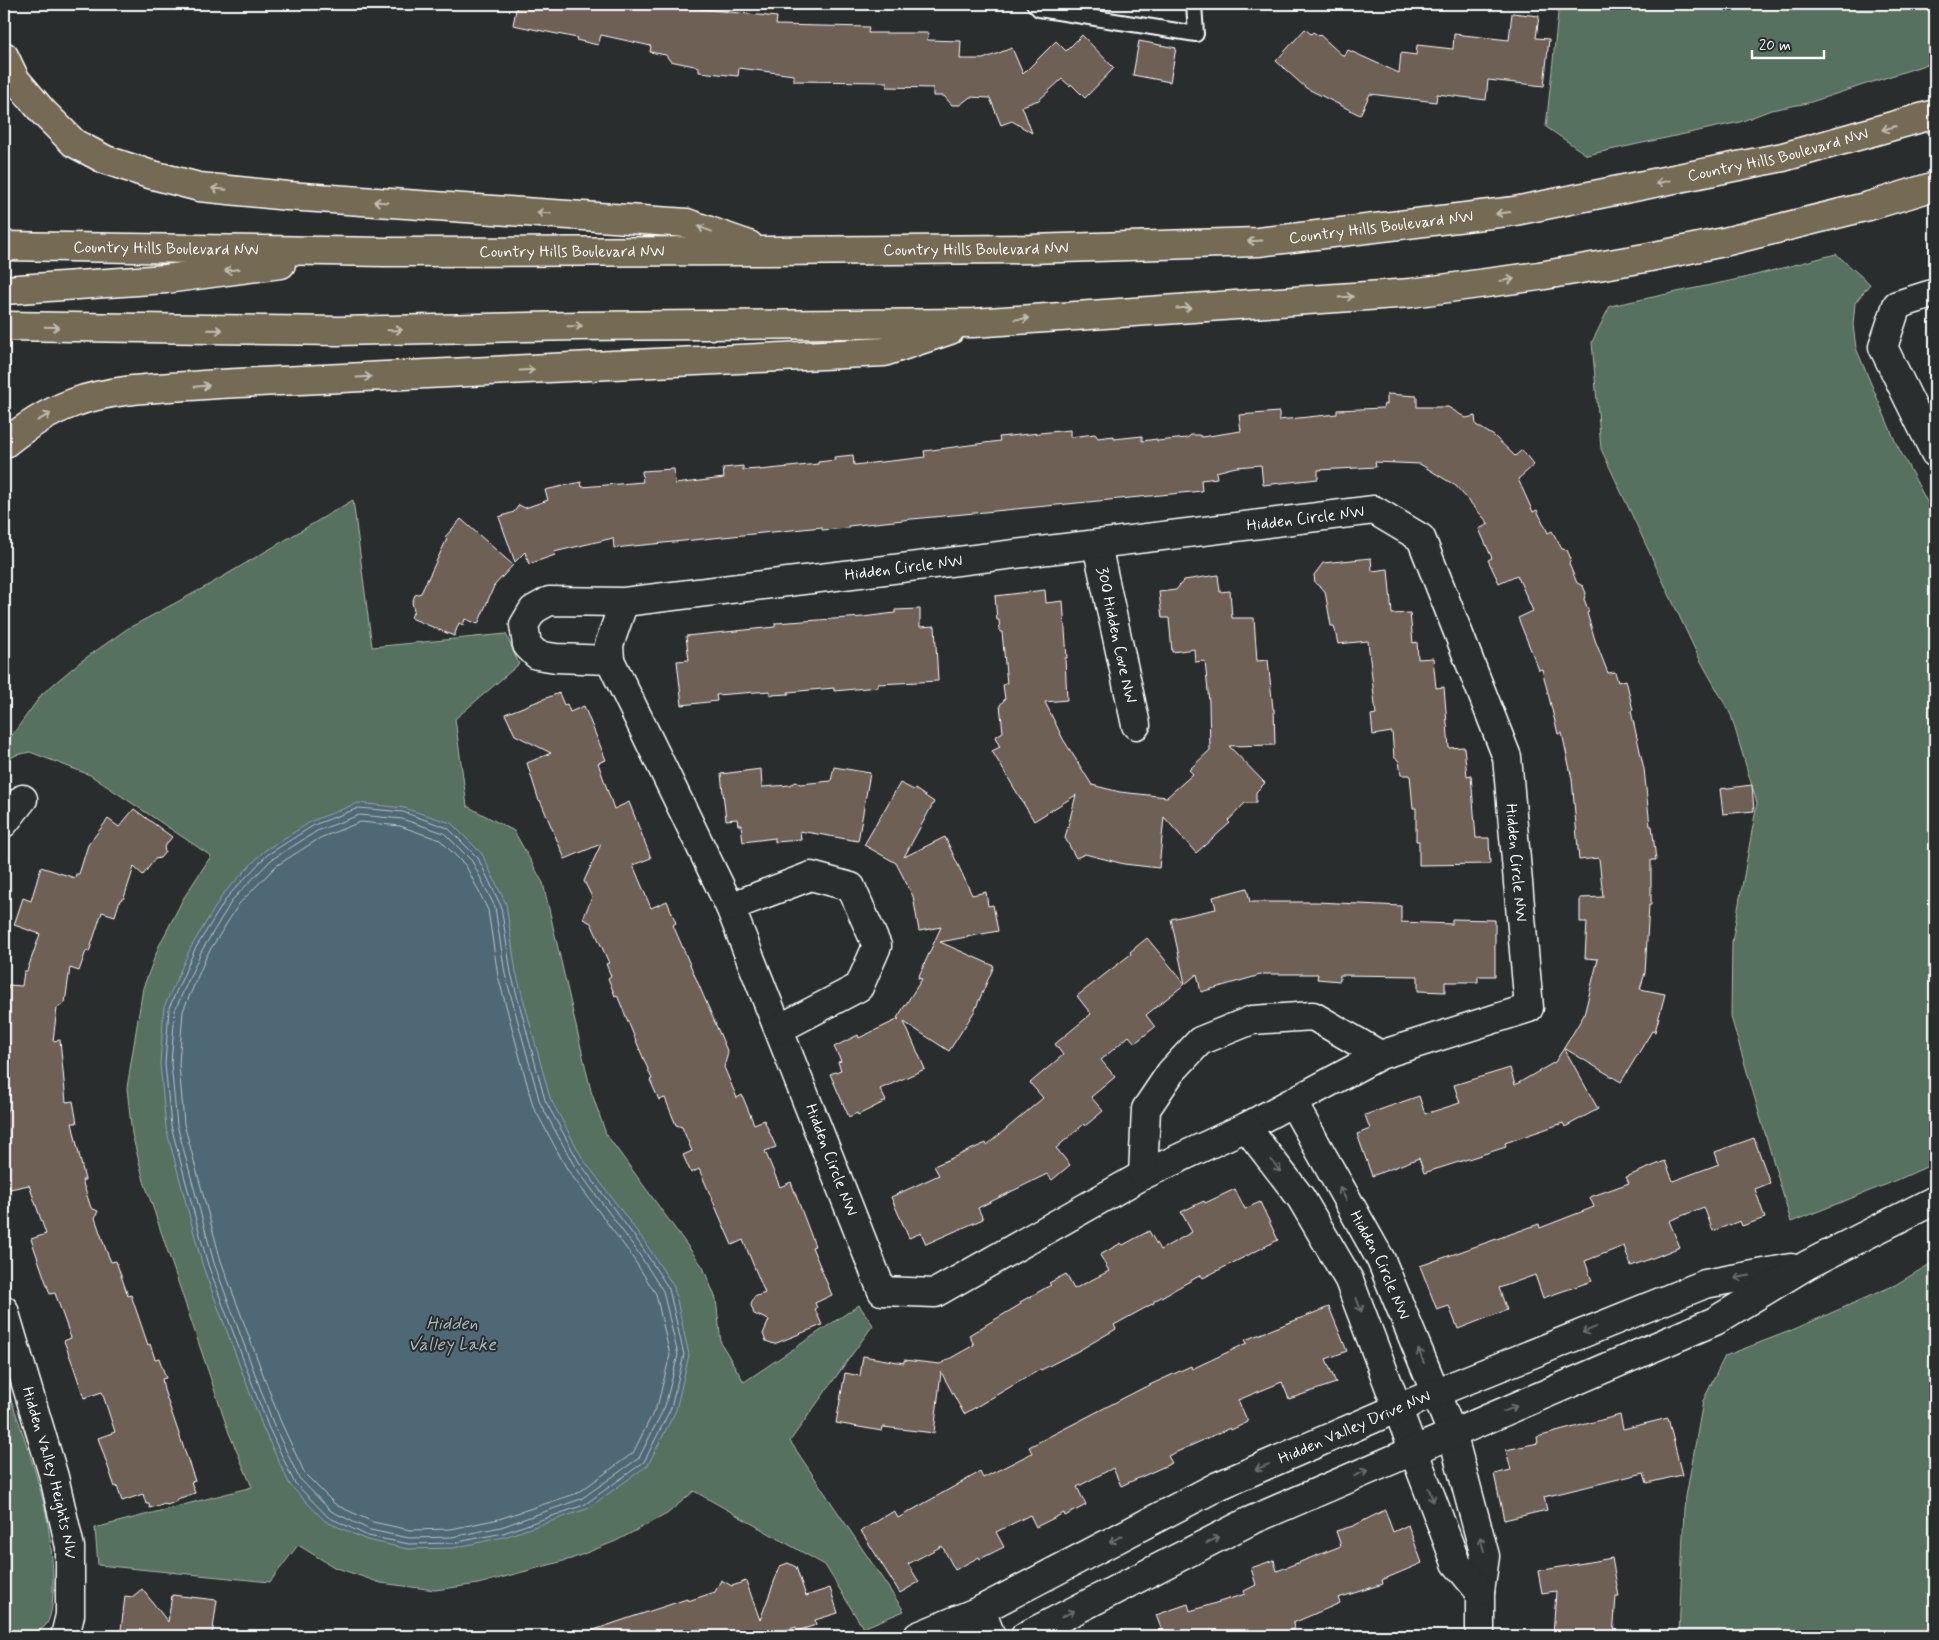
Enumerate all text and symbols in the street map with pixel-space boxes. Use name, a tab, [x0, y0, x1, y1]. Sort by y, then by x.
scale bar	[1752, 28, 1824, 60]
text: 20 m	[1759, 36, 1791, 56]
street label: Country Hills Boulevard NW	[1686, 123, 1871, 186]
one-way arrow	[1881, 124, 1897, 133]
one-way arrow	[1655, 177, 1671, 187]
one-way arrow	[212, 184, 228, 194]
one-way arrow	[374, 198, 390, 207]
street label: Country Hills Boulevard NW	[1288, 206, 1474, 249]
one-way arrow	[536, 208, 552, 218]
one-way arrow	[1495, 208, 1511, 218]
one-way arrow	[697, 224, 713, 233]
street label: Country Hills Boulevard NW	[73, 237, 259, 261]
street label: Country Hills Boulevard NW	[883, 237, 1069, 261]
one-way arrow	[1247, 237, 1263, 246]
street label: Country Hills Boulevard NW	[479, 241, 665, 262]
one-way arrow	[224, 265, 240, 275]
one-way arrow	[1499, 275, 1515, 285]
one-way arrow	[1338, 293, 1354, 302]
one-way arrow	[1176, 304, 1192, 313]
one-way arrow	[1013, 315, 1029, 324]
one-way arrow	[566, 321, 583, 331]
one-way arrow	[44, 322, 60, 332]
one-way arrow	[206, 325, 223, 335]
one-way arrow	[386, 325, 403, 335]
one-way arrow	[518, 365, 534, 374]
one-way arrow	[356, 373, 372, 382]
one-way arrow	[194, 381, 210, 391]
one-way arrow	[37, 412, 52, 422]
street label: Hidden Circle NW	[1245, 501, 1365, 536]
street label: Hidden Circle NW	[843, 550, 963, 585]
street label: 300 Hidden Cove NW	[1092, 565, 1141, 705]
street label: Hidden Circle NW	[1501, 803, 1532, 922]
street label: Hidden Circle NW	[800, 1101, 862, 1219]
one-way arrow	[1271, 1159, 1281, 1173]
one-way arrow	[1338, 1186, 1348, 1201]
street label: Hidden Circle NW	[1345, 1207, 1415, 1322]
one-way arrow	[1735, 1272, 1751, 1282]
one-way arrow	[1355, 1297, 1364, 1312]
water label: Hidden Valley Lake	[408, 1312, 497, 1357]
one-way arrow	[1582, 1326, 1597, 1336]
one-way arrow	[1415, 1349, 1425, 1364]
street label: Hidden Valley Heights NW	[17, 1384, 81, 1558]
street label: Hidden Valley Drive NW	[1275, 1386, 1433, 1469]
one-way arrow	[1502, 1403, 1517, 1413]
one-way arrow	[1255, 1462, 1270, 1472]
one-way arrow	[1353, 1467, 1368, 1477]
one-way arrow	[1427, 1487, 1436, 1502]
one-way arrow	[1109, 1535, 1124, 1544]
one-way arrow	[1205, 1535, 1220, 1544]
one-way arrow	[1477, 1536, 1486, 1552]
one-way arrow	[1060, 1609, 1075, 1618]

